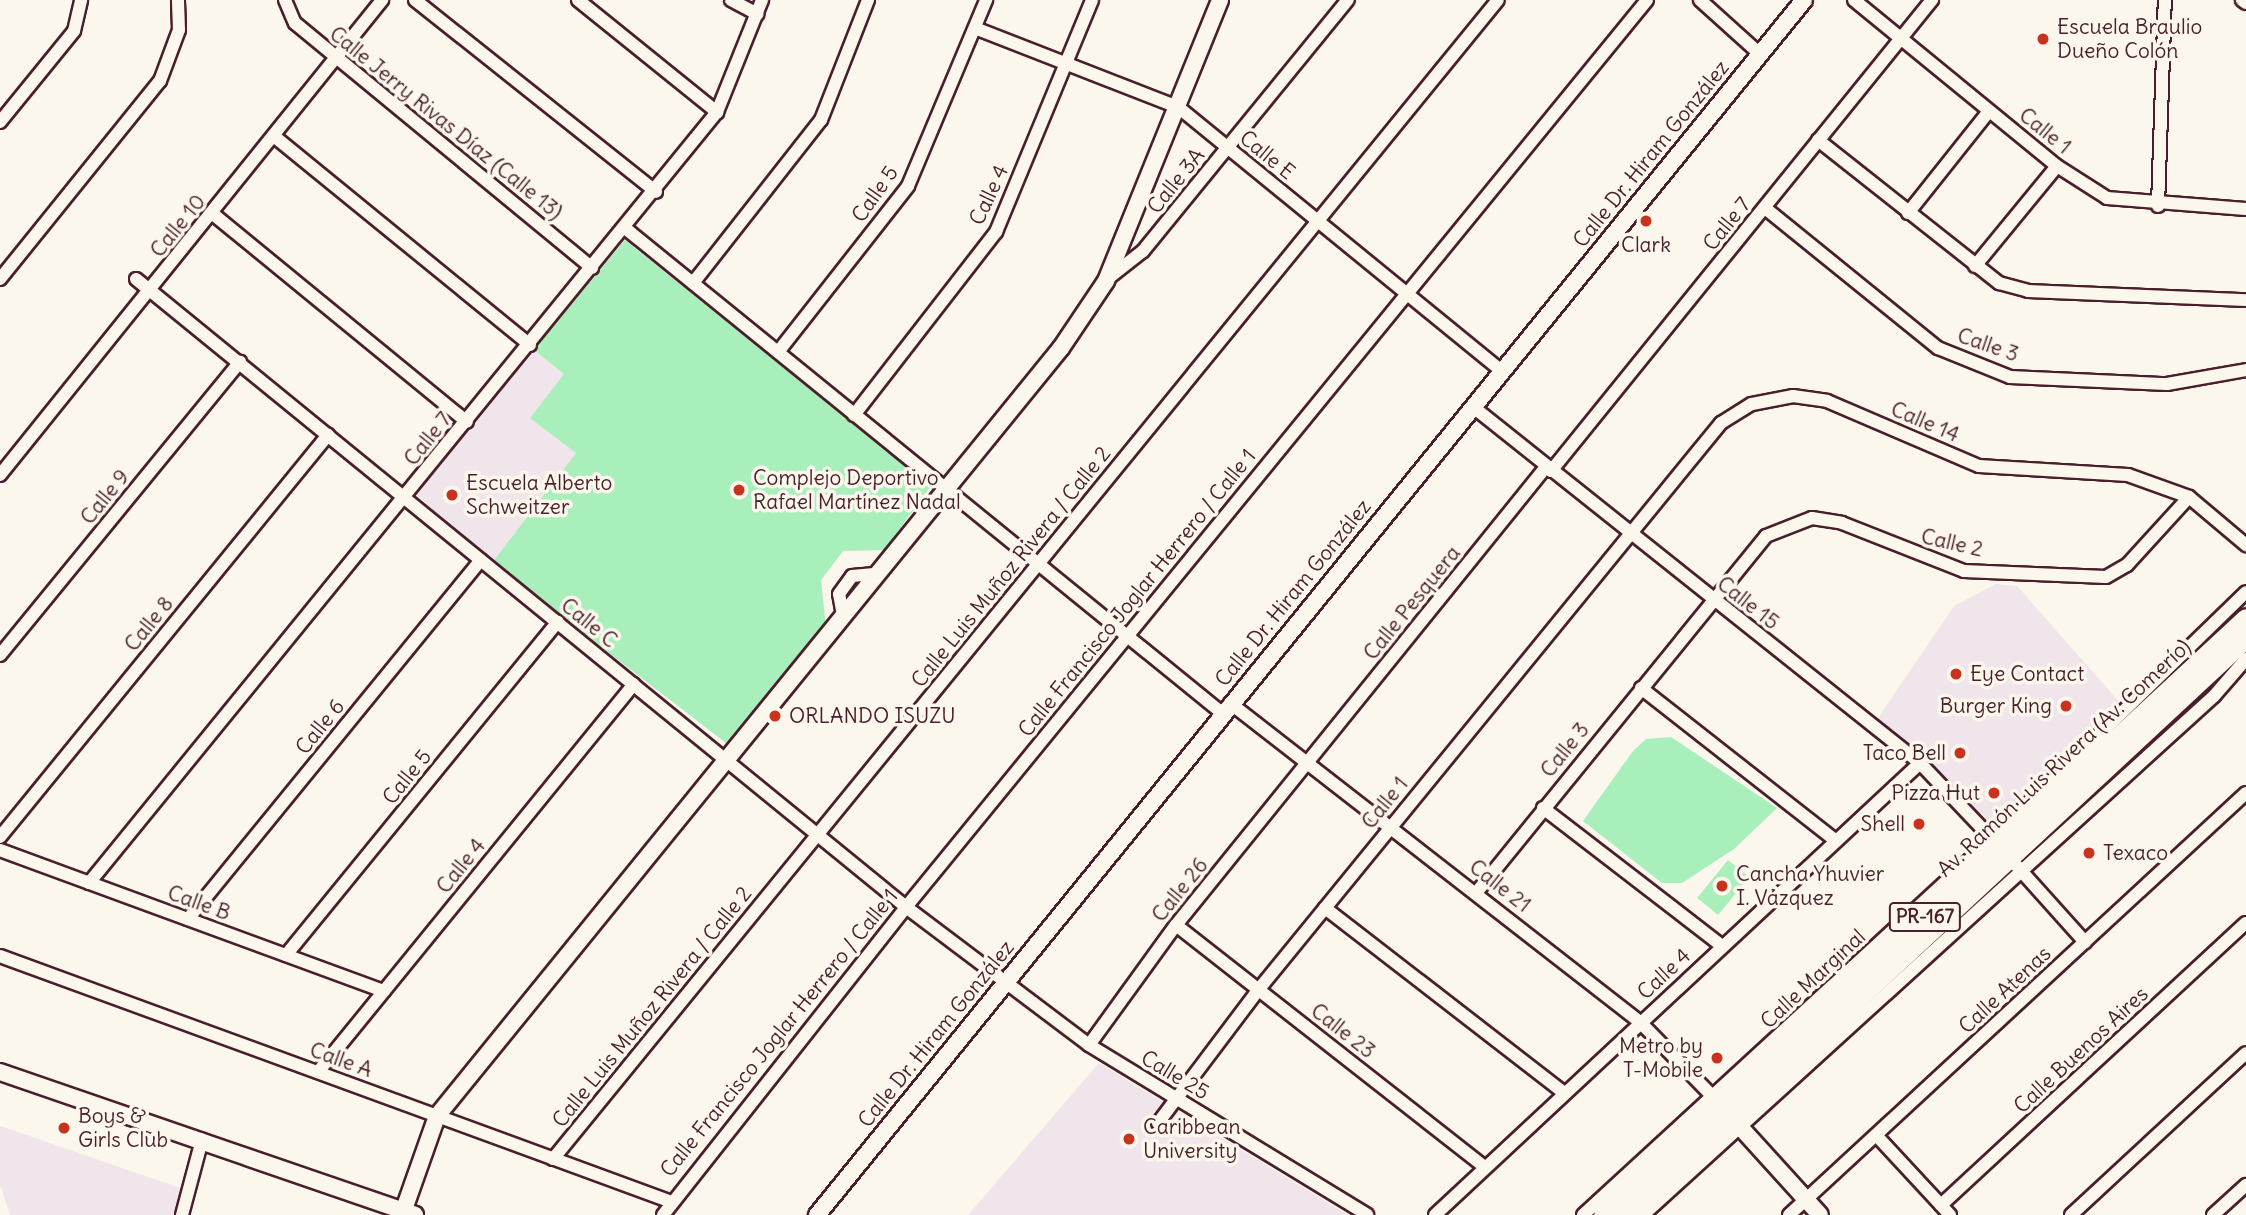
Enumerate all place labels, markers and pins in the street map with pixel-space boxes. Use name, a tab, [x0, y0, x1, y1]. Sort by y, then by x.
place label: Escuela Braulio Dueño Colón	[2057, 14, 2202, 64]
marker: Escuela Braulio Dueño Colón	[2035, 31, 2051, 47]
marker: Clark	[1638, 213, 1654, 229]
place label: Clark	[1621, 232, 1671, 258]
place label: Complejo Deportivo Rafael Martínez Nadal	[753, 465, 961, 515]
place label: Escuela Alberto Schweitzer	[466, 470, 612, 520]
marker: Complejo Deportivo Rafael Martínez Nadal	[731, 482, 747, 498]
marker: Escuela Alberto Schweitzer	[444, 487, 460, 503]
place label: Eye Contact	[1970, 661, 2084, 687]
marker: Eye Contact	[1948, 666, 1964, 682]
place label: Burger King	[1939, 693, 2052, 719]
marker: Burger King	[2058, 698, 2074, 714]
place label: ORLANDO ISUZU	[789, 703, 956, 729]
marker: ORLANDO ISUZU	[767, 708, 783, 724]
place label: Taco Bell	[1863, 740, 1946, 766]
marker: Taco Bell	[1952, 745, 1968, 761]
place label: Pizza Hut	[1891, 780, 1980, 806]
marker: Pizza Hut	[1986, 785, 2002, 801]
place label: Shell	[1860, 811, 1905, 837]
marker: Shell	[1911, 816, 1927, 832]
place label: Texaco	[2103, 840, 2168, 866]
marker: Texaco	[2081, 845, 2097, 861]
place label: Cancha Yhuvier I. Vázquez	[1736, 861, 1884, 911]
marker: Cancha Yhuvier I. Vázquez	[1714, 878, 1730, 894]
place label: Metro by T-Mobile	[1619, 1033, 1703, 1083]
marker: Metro by T-Mobile	[1709, 1050, 1725, 1066]
place label: Boys & Girls Club	[78, 1103, 168, 1153]
place label: Caribbean University	[1143, 1114, 1241, 1164]
marker: Boys & Girls Club	[56, 1120, 72, 1136]
marker: Caribbean University	[1121, 1131, 1137, 1147]

